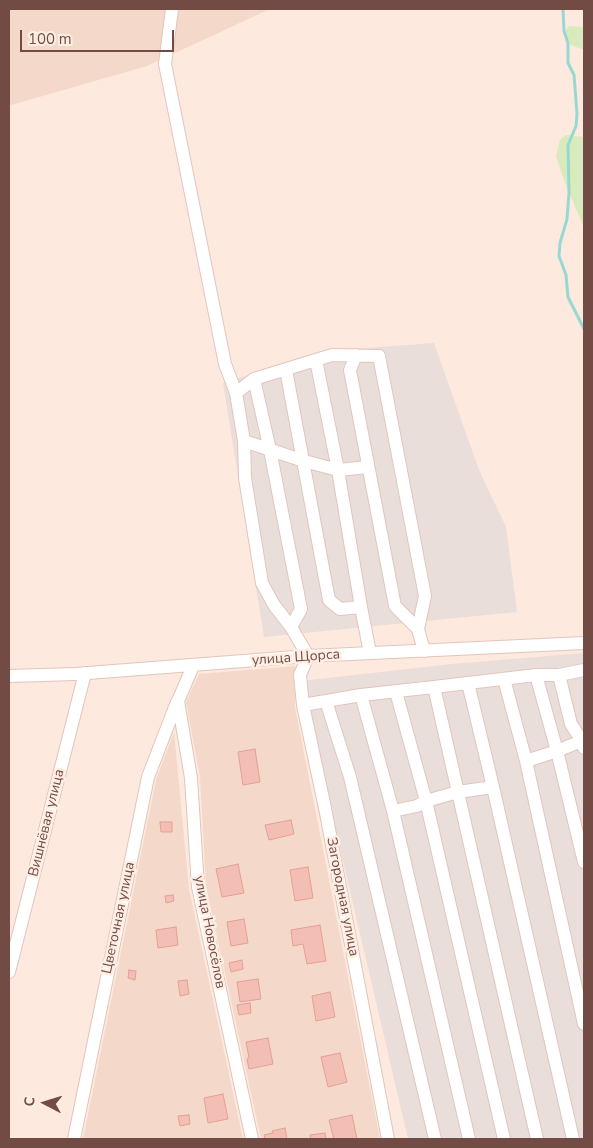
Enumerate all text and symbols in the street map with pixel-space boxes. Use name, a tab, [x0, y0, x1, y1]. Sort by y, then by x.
scale bar	[22, 20, 176, 52]
text: 100 m	[28, 29, 72, 49]
street label: улица Щорса	[251, 647, 341, 669]
street label: Вишнёвая улица	[26, 768, 68, 878]
street label: Загородная улица	[322, 836, 362, 958]
street label: Цветочная улица	[99, 860, 139, 976]
street label: улица Новосёлов	[190, 874, 228, 990]
north arrow	[20, 1078, 70, 1128]
text: С	[20, 1096, 39, 1107]

